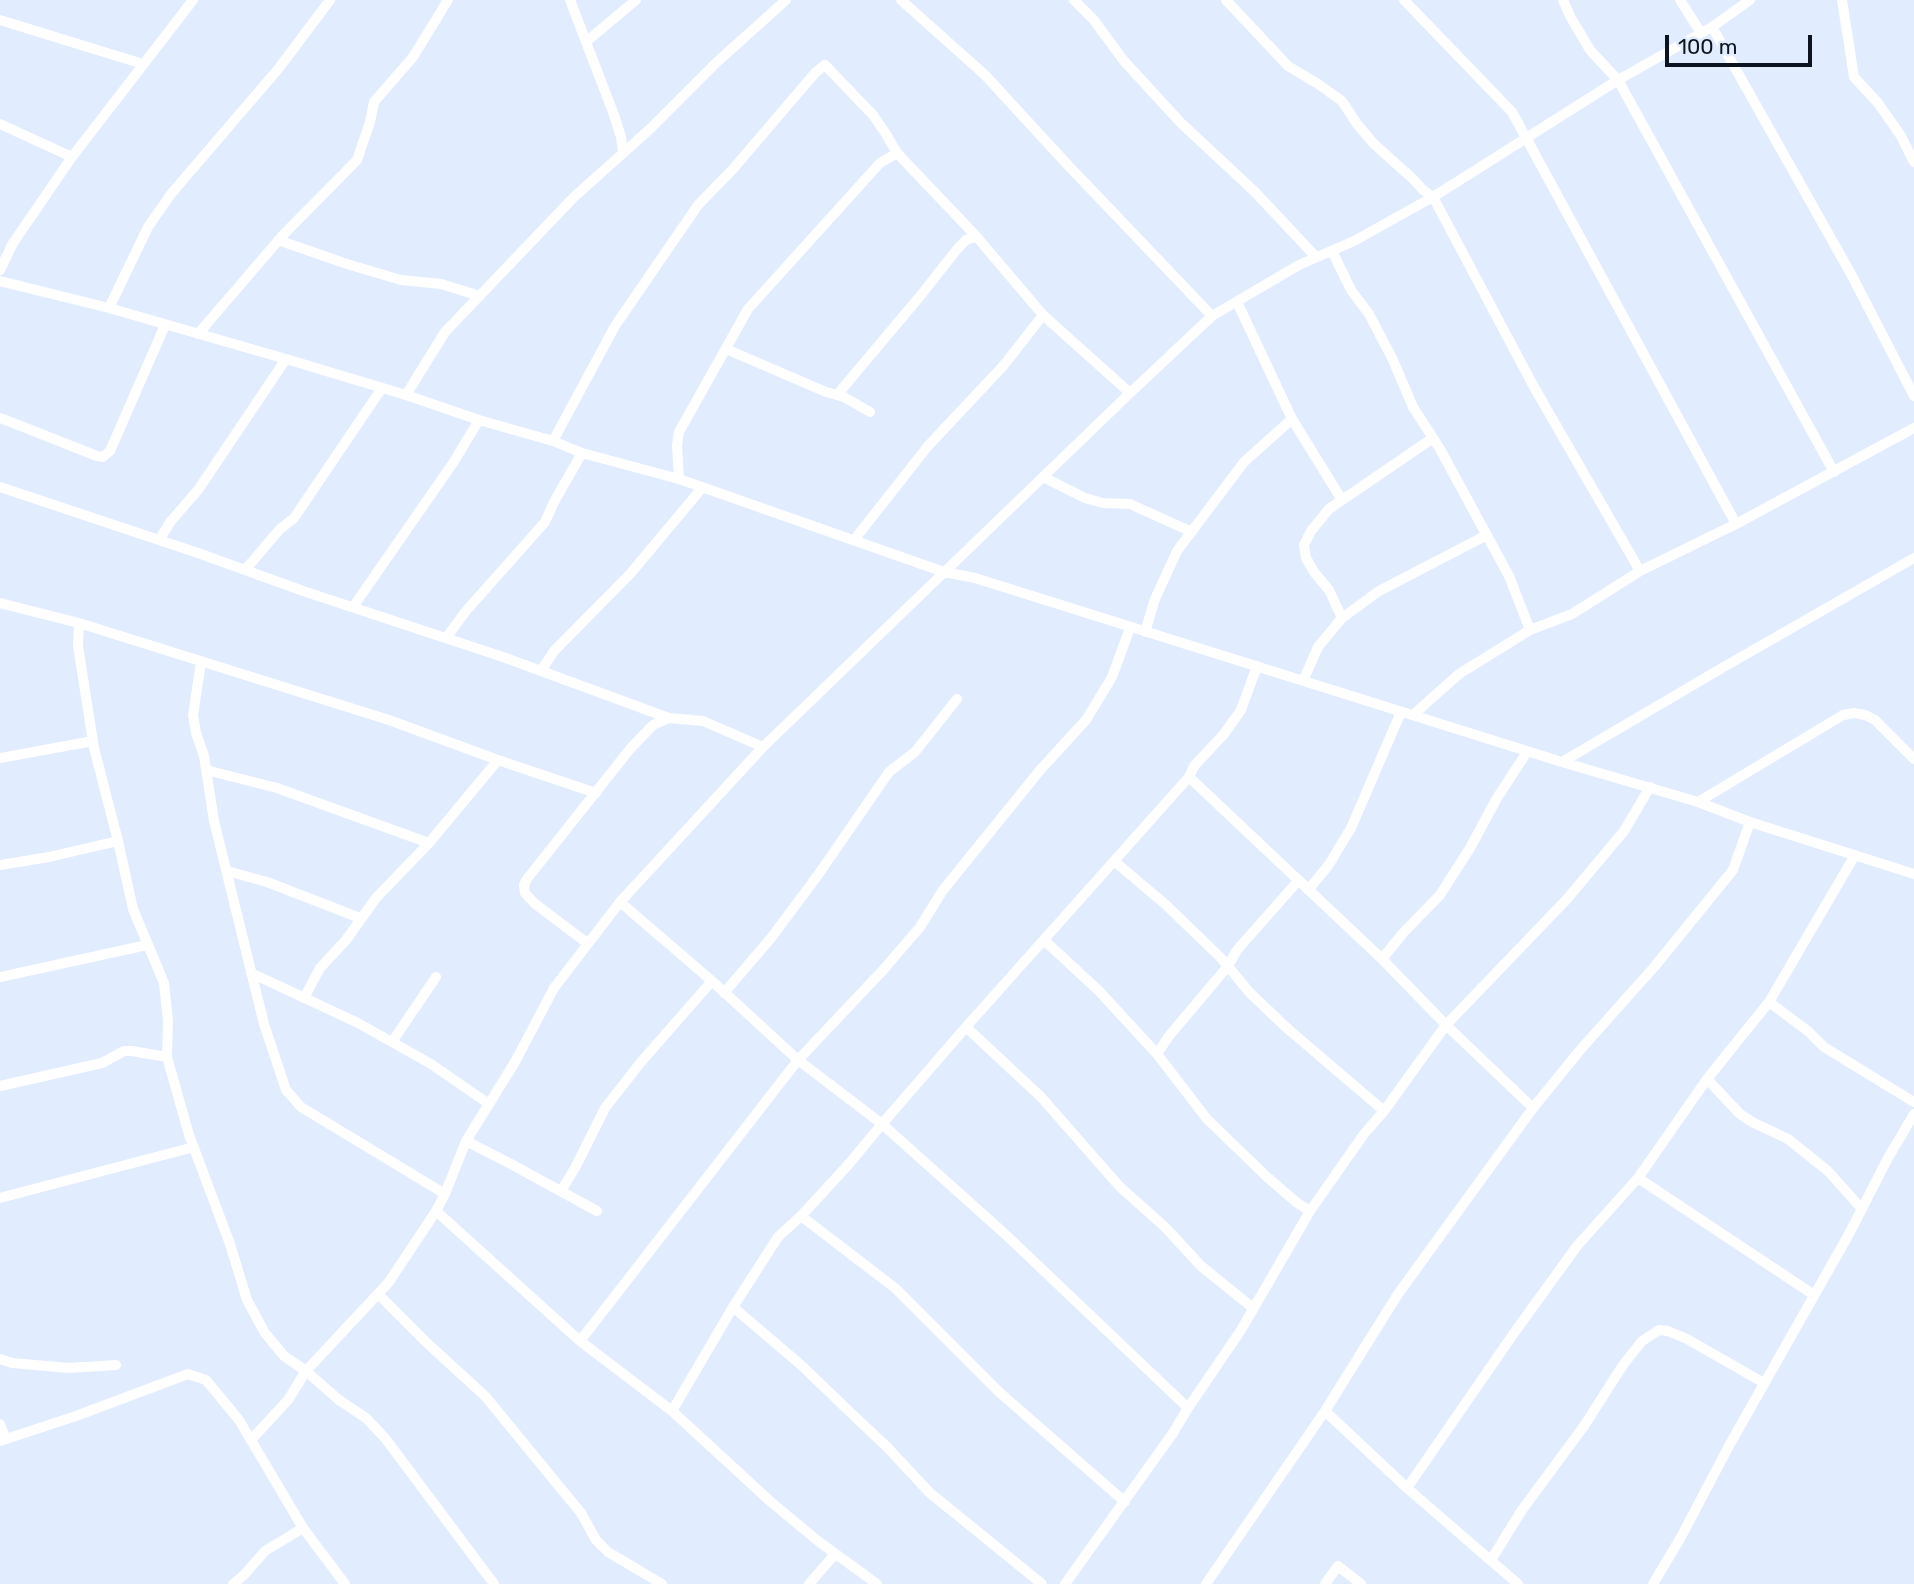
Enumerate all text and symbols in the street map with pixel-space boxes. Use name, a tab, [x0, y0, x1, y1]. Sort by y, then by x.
scale bar	[1669, 21, 1816, 65]
text: 100 m	[1678, 34, 1737, 59]

